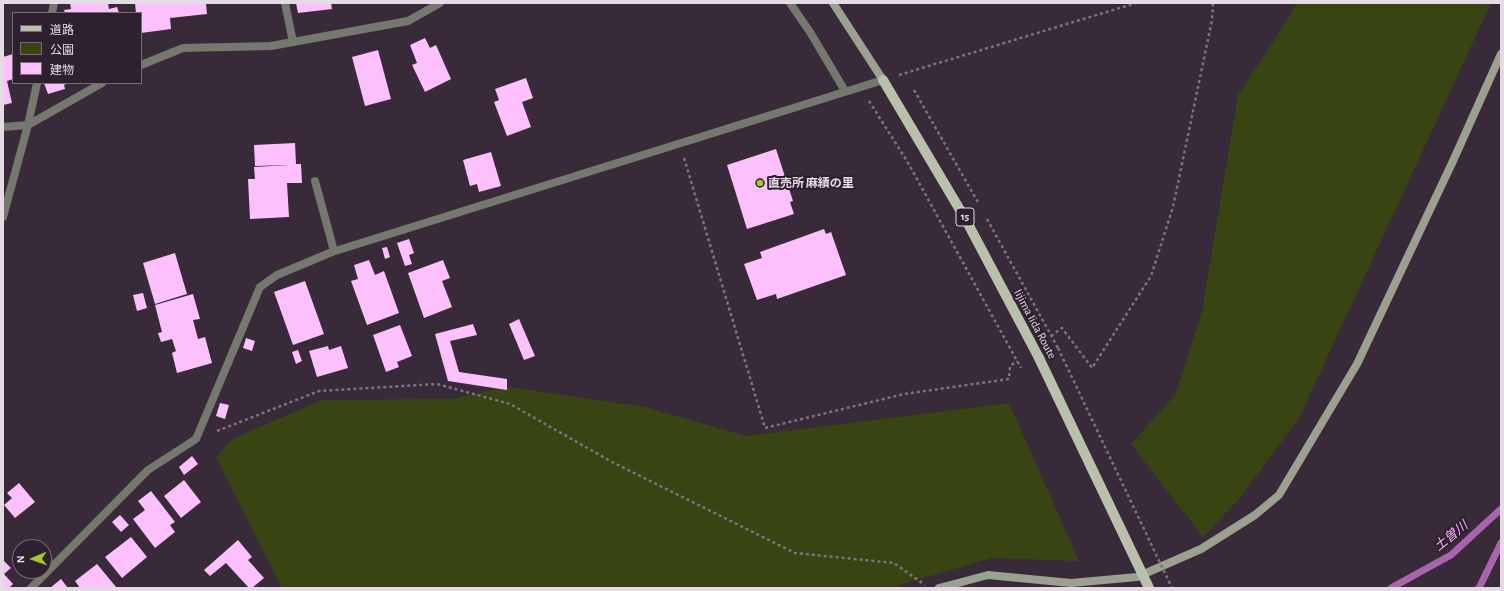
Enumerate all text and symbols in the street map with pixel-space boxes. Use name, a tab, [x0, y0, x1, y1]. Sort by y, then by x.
legend	[12, 12, 142, 84]
text: 道路	[50, 24, 74, 36]
text: 公園	[50, 44, 74, 56]
text: 建物	[50, 64, 74, 76]
place label: 直売所 麻績の里	[768, 176, 854, 190]
marker: 直売所 麻績の里	[755, 178, 765, 188]
road number: 15	[956, 208, 974, 226]
street label: Iijima Iida Route	[1011, 287, 1059, 361]
water label: 土曽川	[1431, 518, 1471, 554]
north arrow	[12, 539, 52, 579]
text: N	[15, 555, 26, 563]

